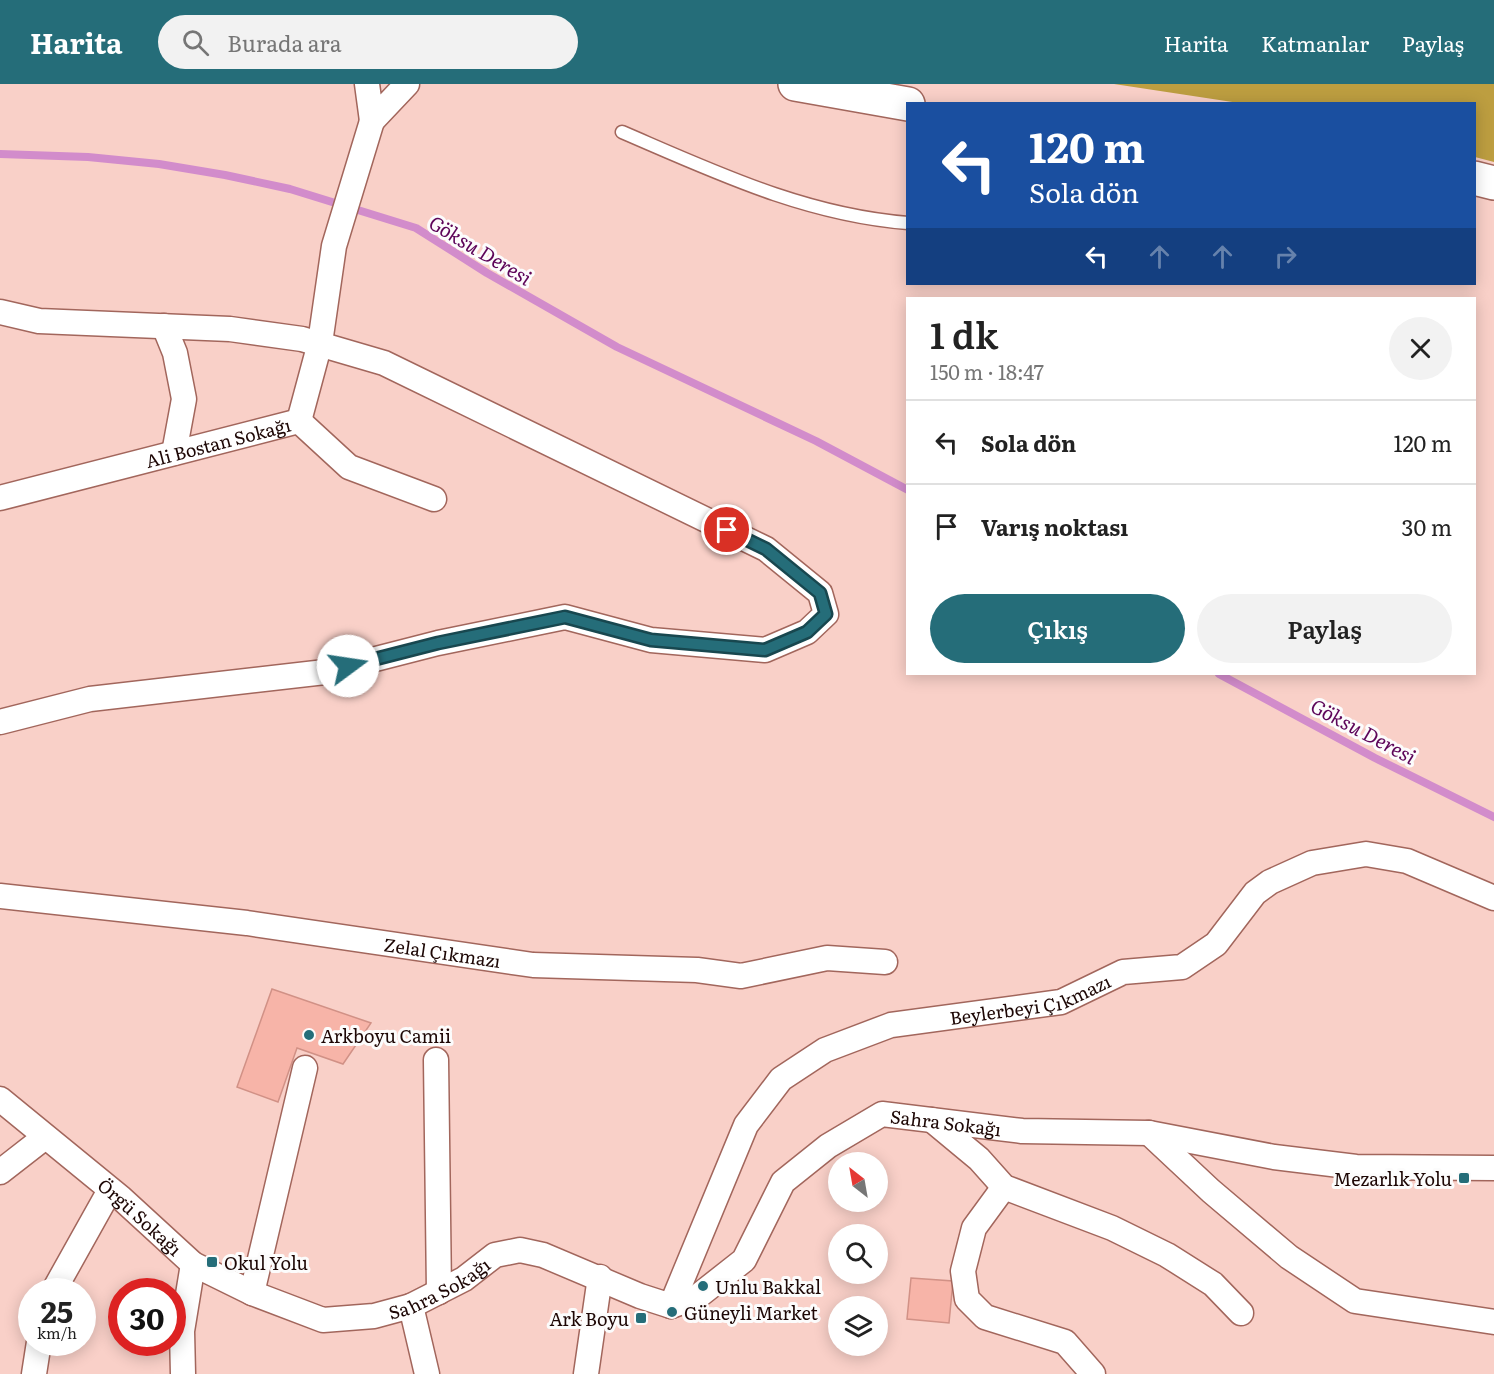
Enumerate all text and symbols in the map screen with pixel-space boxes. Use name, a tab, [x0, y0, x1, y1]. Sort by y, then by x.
search box	[158, 15, 578, 69]
text: Harita	[30, 21, 122, 63]
icon: search	[179, 26, 212, 59]
text: Burada ara	[227, 26, 342, 59]
text: Harita	[1164, 27, 1228, 58]
text: Katmanlar	[1261, 27, 1369, 58]
text: Paylaş	[1402, 27, 1464, 58]
text: 120 m	[1029, 114, 1145, 176]
icon: left	[930, 126, 1008, 204]
text: Sola dön	[1029, 171, 1139, 211]
water label: Göksu Deresi	[424, 206, 538, 292]
icon: left	[1080, 240, 1113, 273]
icon: ahead	[1143, 240, 1176, 273]
icon: ahead	[1206, 240, 1239, 273]
icon: right	[1269, 240, 1302, 273]
text: 1 dk	[930, 307, 998, 360]
button: close	[1389, 317, 1452, 380]
text: 150 m · 18:47	[930, 356, 1044, 386]
street label: Ali Bostan Sokağı	[142, 410, 293, 474]
icon: left	[930, 426, 963, 459]
text: Sola dön	[981, 426, 1076, 459]
text: 120 m	[1393, 426, 1452, 459]
pin	[701, 504, 752, 555]
icon: arrive	[930, 510, 963, 543]
text: Varış noktası	[981, 510, 1128, 543]
text: 30 m	[1402, 510, 1452, 543]
icon: arrive	[710, 513, 743, 546]
button: Çıkış	[930, 594, 1185, 663]
button: Paylaş	[1197, 594, 1452, 663]
position arrow	[316, 634, 380, 698]
water label: Göksu Deresi	[1306, 690, 1422, 770]
street label: Zelal Çıkmazı	[382, 930, 503, 974]
street label: Beylerbeyi Çıkmazı	[948, 967, 1115, 1030]
place label: Arkboyu Camii	[321, 1022, 451, 1049]
marker: Arkboyu Camii	[302, 1028, 316, 1042]
street label: Sahra Sokağı	[889, 1102, 1003, 1142]
north arrow	[828, 1152, 888, 1212]
map controls	[828, 1152, 888, 1356]
place label: Mezarlık Yolu	[1334, 1165, 1452, 1192]
street label: Örgü Sokağı	[92, 1171, 188, 1261]
marker: Mezarlık Yolu	[1457, 1171, 1471, 1185]
button: search	[828, 1224, 888, 1284]
place label: Okul Yolu	[224, 1249, 308, 1276]
street label: Sahra Sokağı	[385, 1250, 495, 1325]
marker: Okul Yolu	[205, 1255, 219, 1269]
place label: Unlu Bakkal	[715, 1273, 821, 1300]
speed limit sign: 30	[108, 1278, 186, 1356]
marker: Unlu Bakkal	[696, 1279, 710, 1293]
text: 25	[41, 1288, 73, 1332]
button: layers	[828, 1296, 888, 1356]
place label: Güneyli Market	[684, 1299, 818, 1326]
place label: Ark Boyu	[549, 1305, 629, 1332]
marker: Güneyli Market	[665, 1305, 679, 1319]
marker: Ark Boyu	[634, 1311, 648, 1325]
text: km/h	[37, 1321, 77, 1344]

